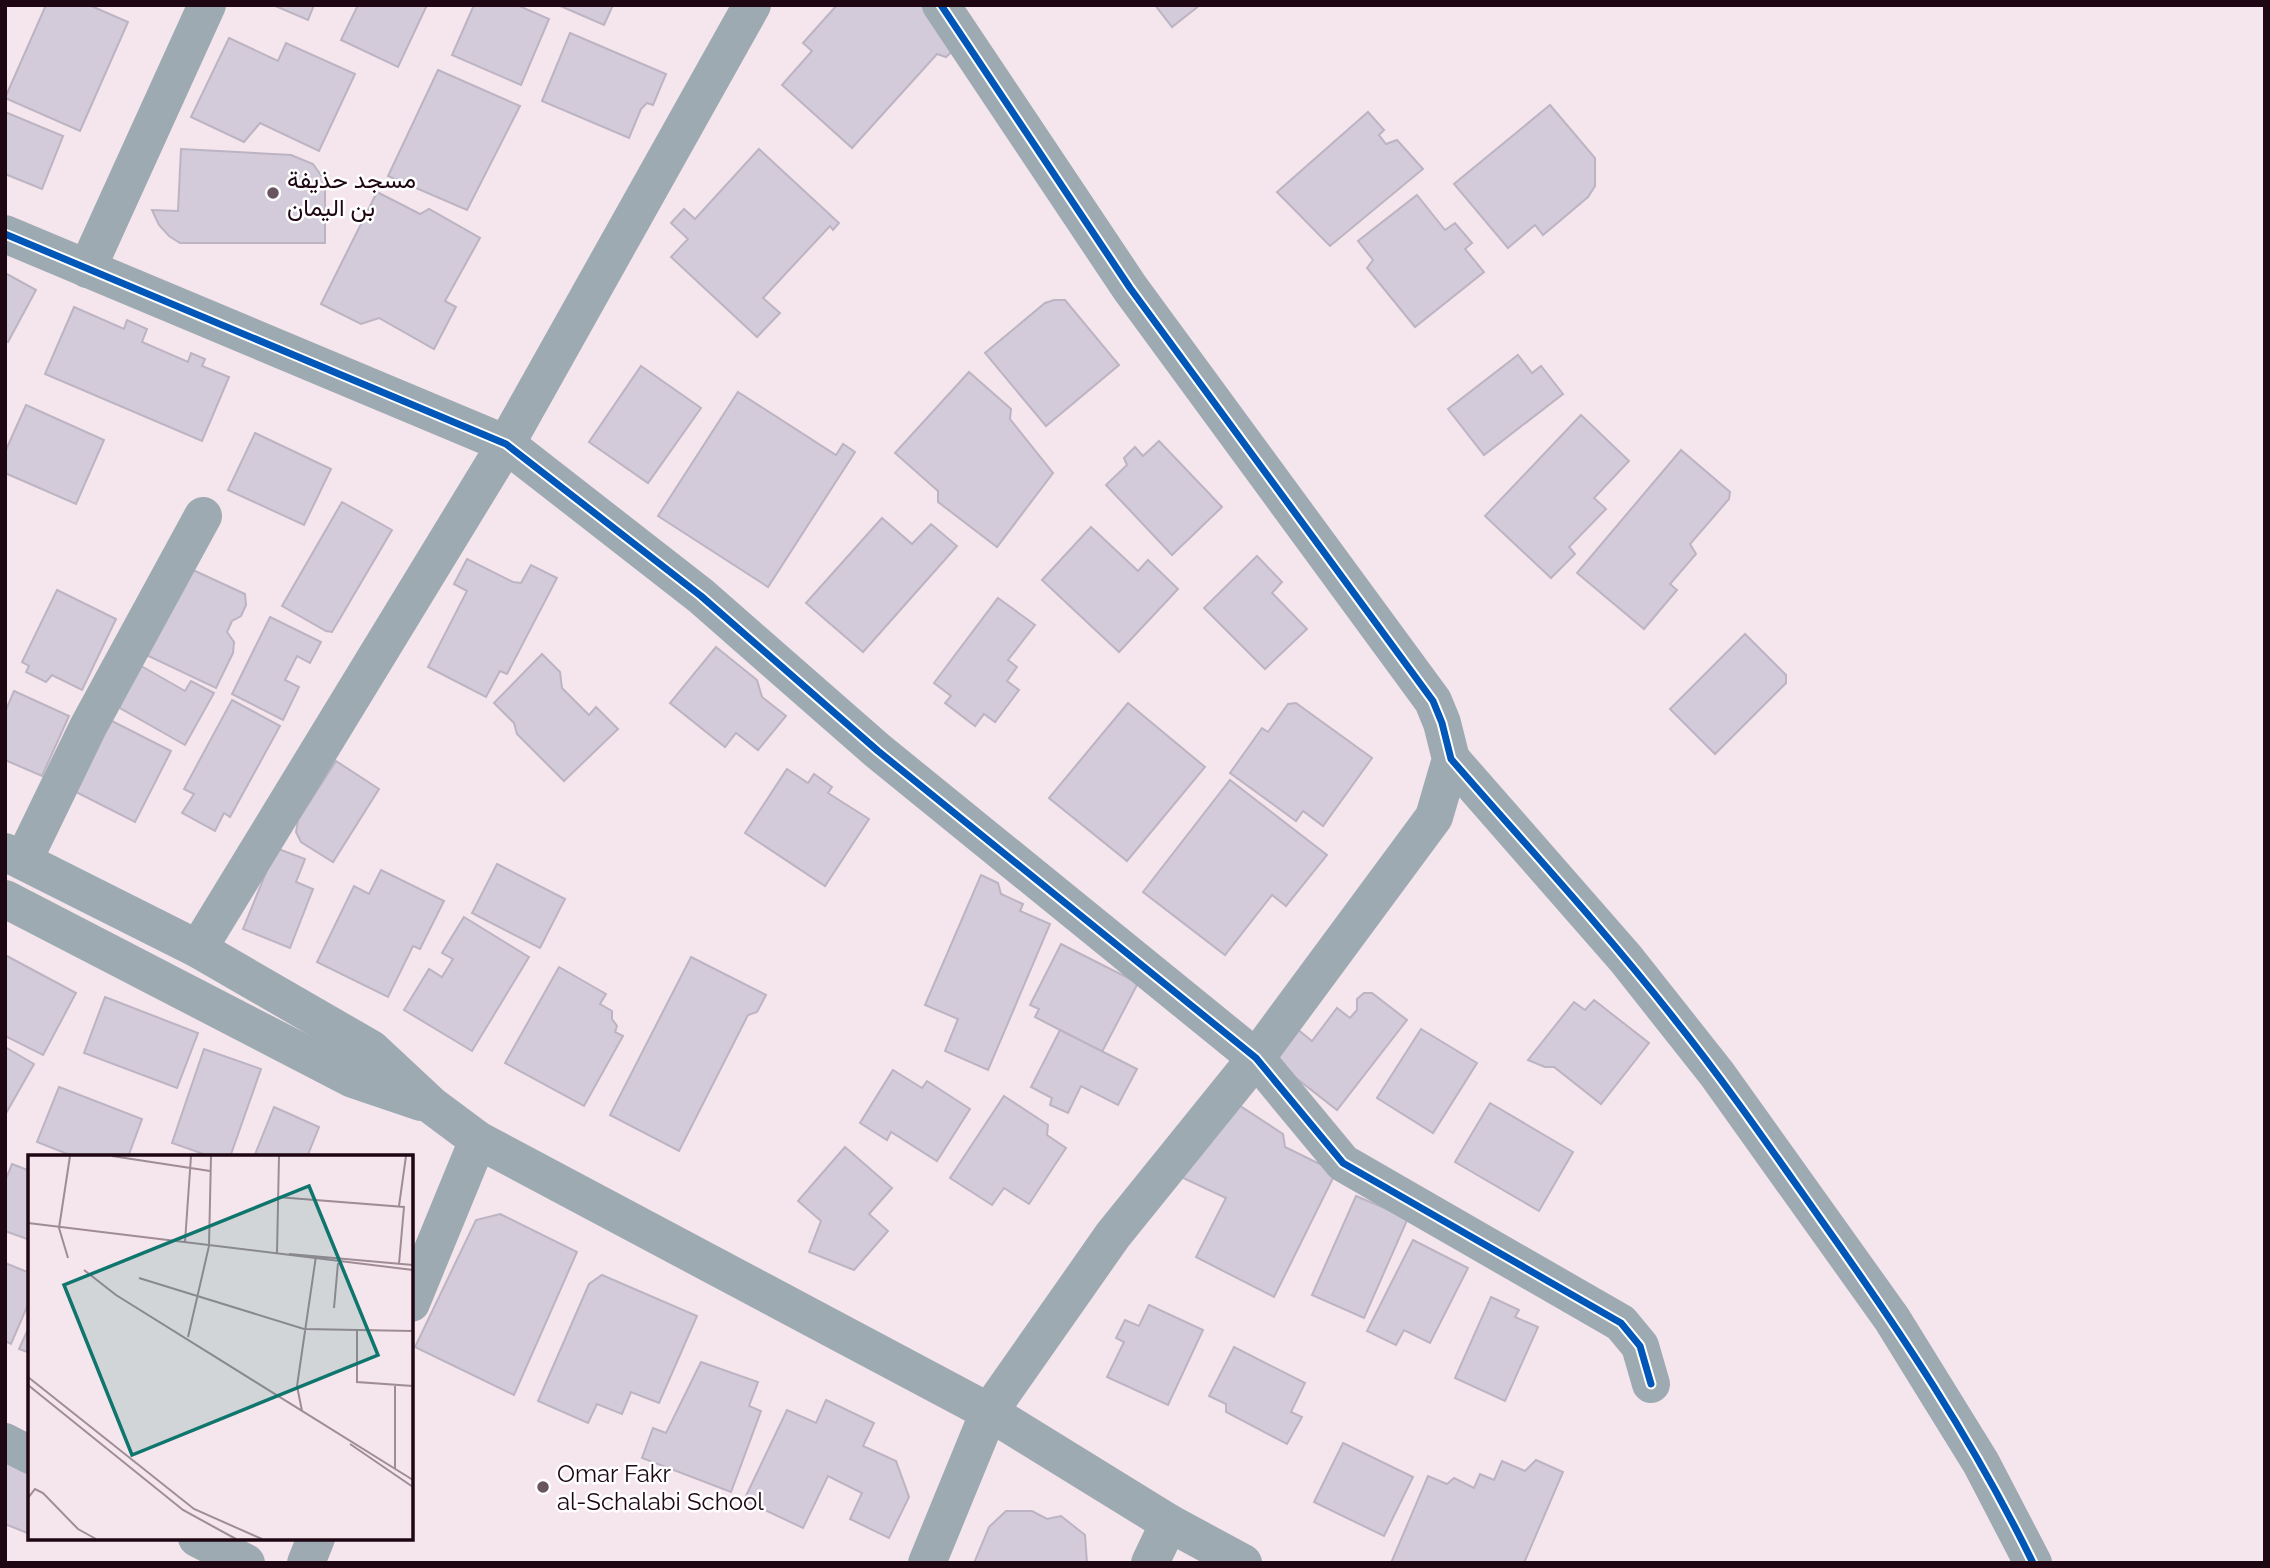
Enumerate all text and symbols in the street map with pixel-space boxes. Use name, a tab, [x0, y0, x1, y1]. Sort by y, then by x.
place label: مسجد حذيفة بن اليمان	[287, 165, 416, 222]
marker: مسجد حذيفة بن اليمان	[265, 185, 281, 201]
inset map	[28, 1155, 413, 1540]
place label: Omar Fakr al-Schalabi School	[557, 1459, 764, 1516]
marker: Omar Fakr al-Schalabi School	[535, 1479, 551, 1495]

